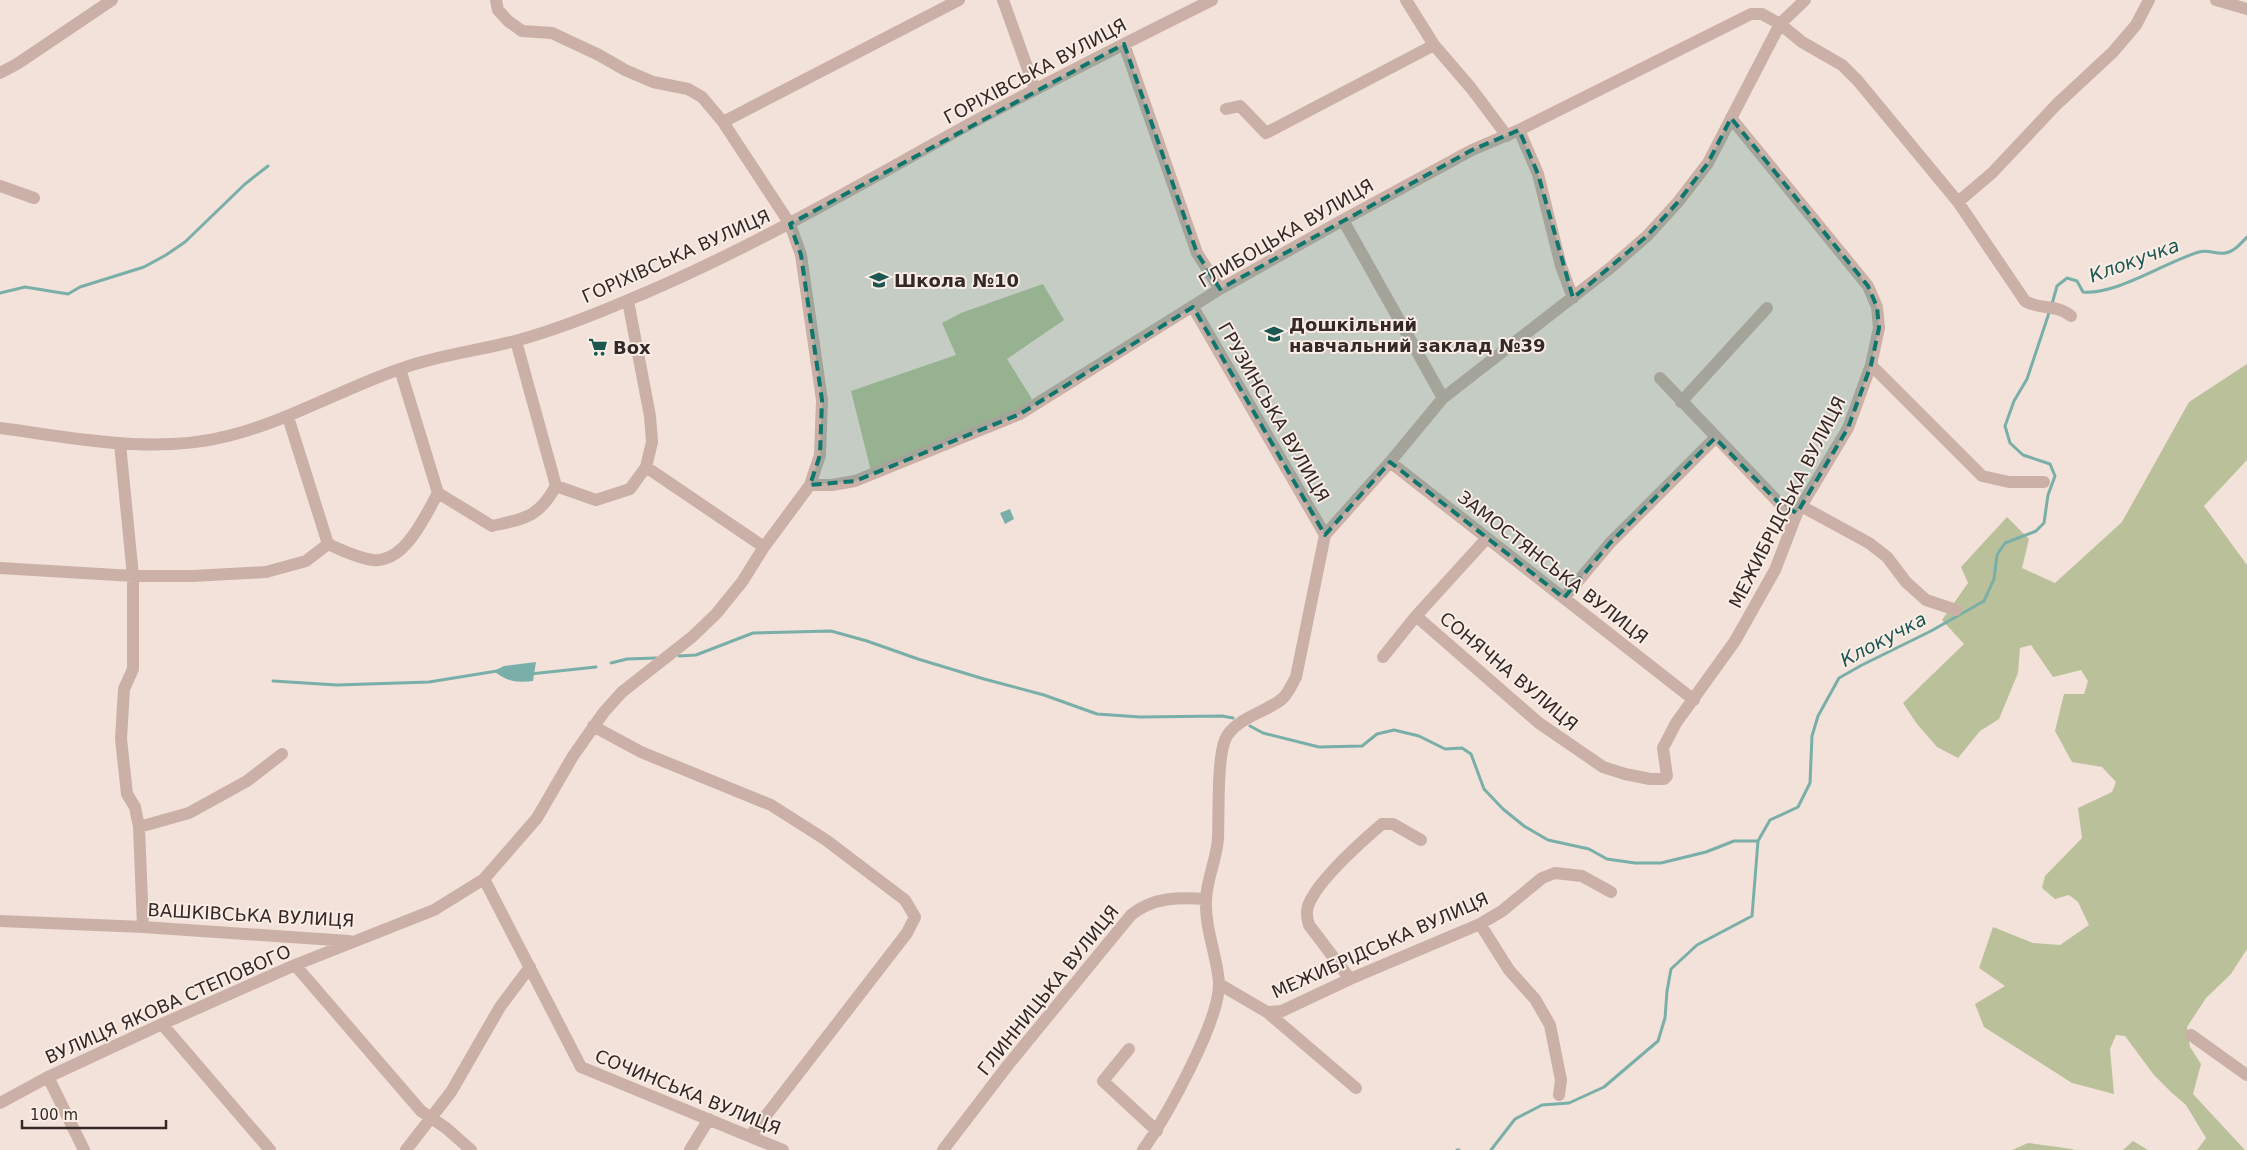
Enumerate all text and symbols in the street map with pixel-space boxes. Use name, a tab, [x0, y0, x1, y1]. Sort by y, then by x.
street label: ГОРІХІВСЬКА ВУЛИЦЯ	[940, 14, 1130, 128]
street label: ГЛИБОЦЬКА ВУЛИЦЯ	[1195, 174, 1377, 292]
street label: ГОРІХІВСЬКА ВУЛИЦЯ	[579, 205, 773, 307]
water label: Клокучка	[2086, 234, 2182, 286]
school or university icon: Школа №10	[868, 269, 890, 291]
place label: Школа №10	[894, 270, 1019, 291]
place label: Дошкільний навчальний заклад №39	[1289, 314, 1546, 356]
street label: ГРУЗИНСЬКА ВУЛИЦЯ	[1214, 318, 1334, 506]
school or university icon: Дошкільний навчальний заклад №39	[1263, 323, 1285, 345]
supermarket icon: Box	[587, 336, 609, 358]
place label: Box	[613, 337, 651, 358]
street label: МЕЖИБРІДСЬКА ВУЛИЦЯ	[1724, 393, 1850, 611]
street label: ЗАМОСТЯНСЬКА ВУЛИЦЯ	[1454, 486, 1652, 648]
street label: СОНЯЧНА ВУЛИЦЯ	[1436, 607, 1582, 735]
water label: Клокучка	[1836, 607, 1930, 671]
street label: МЕЖИБРІДСЬКА ВУЛИЦЯ	[1268, 888, 1492, 1002]
street label: ВАШКІВСЬКА ВУЛИЦЯ	[147, 899, 355, 931]
street label: ГЛИННИЦЬКА ВУЛИЦЯ	[973, 901, 1123, 1079]
street label: ВУЛИЦЯ ЯКОВА СТЕПОВОГО	[42, 940, 294, 1068]
street label: СОЧИНСЬКА ВУЛИЦЯ	[592, 1045, 784, 1139]
scale bar	[22, 1098, 166, 1130]
text: 100 m	[30, 1106, 78, 1124]

